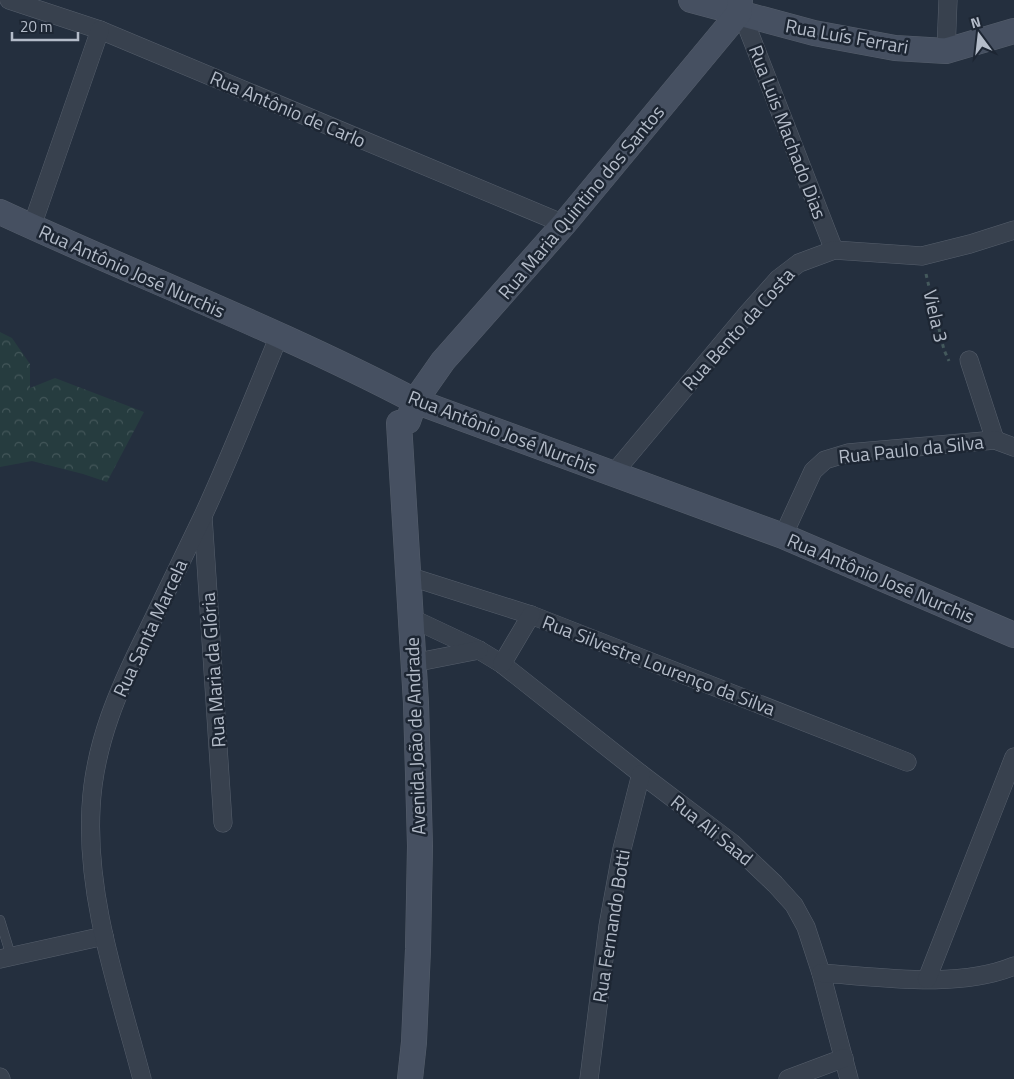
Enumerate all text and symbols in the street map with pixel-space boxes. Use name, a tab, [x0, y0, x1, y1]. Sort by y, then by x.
scale bar	[12, 10, 79, 42]
street label: Rua Luís Ferrari	[783, 10, 911, 61]
north arrow	[954, 10, 1004, 60]
text: N	[968, 11, 983, 33]
text: 20 m	[20, 15, 53, 38]
street label: Rua Luis Machado Dias	[742, 41, 835, 223]
street label: Rua Antônio de Carlo	[206, 63, 371, 154]
street label: Rua Maria Quintino dos Santos	[490, 98, 671, 305]
street label: Rua Antônio José Nurchis	[34, 216, 230, 325]
street label: Rua Bento da Costa	[674, 260, 801, 397]
street label: Viela 3	[916, 287, 957, 345]
street label: Rua Antônio José Nurchis	[404, 382, 602, 481]
street label: Rua Paulo da Silva	[837, 426, 986, 471]
street label: Rua Antônio José Nurchis	[783, 525, 980, 630]
street label: Rua Santa Marcela	[105, 554, 194, 702]
street label: Rua Maria da Glória	[193, 591, 232, 749]
street label: Rua Silvestre Lourenço da Silva	[539, 607, 780, 723]
street label: Avenida João de Andrade	[397, 637, 432, 835]
street label: Rua Ali Saad	[665, 787, 760, 872]
street label: Rua Fernando Botti	[584, 847, 637, 1005]

